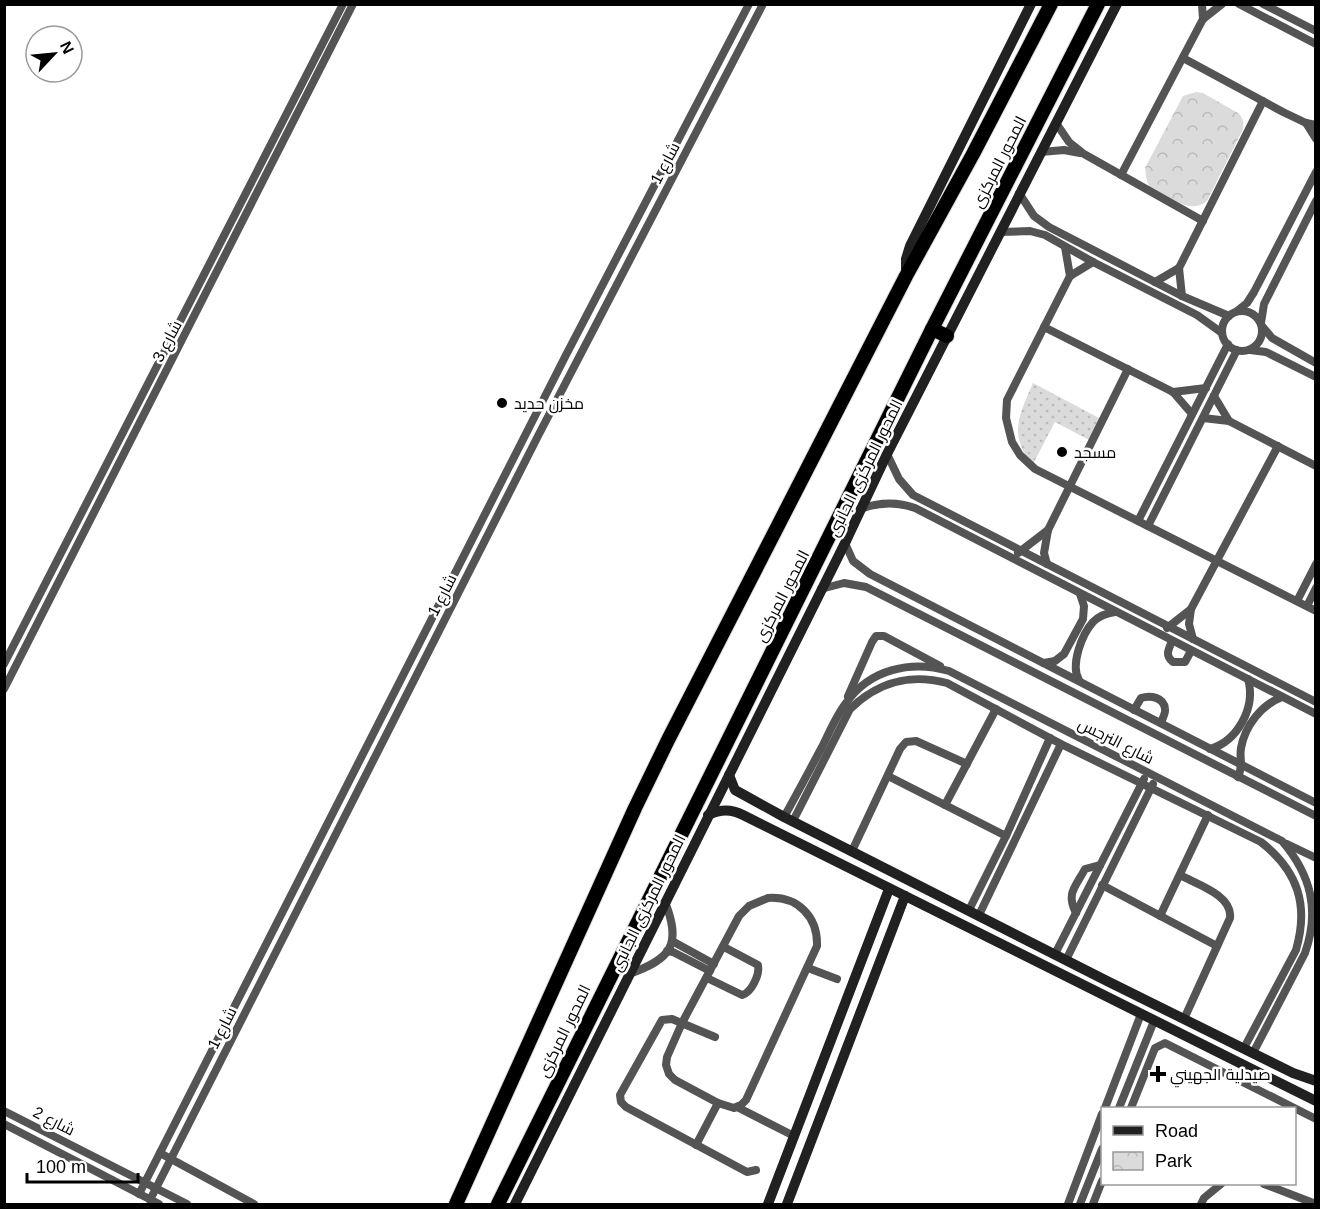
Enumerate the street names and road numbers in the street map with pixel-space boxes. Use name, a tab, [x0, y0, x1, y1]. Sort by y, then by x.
street label: المحور المركزى	[969, 113, 1031, 212]
street label: شارع 1	[647, 139, 686, 188]
street label: شارع 3	[149, 317, 188, 366]
street label: المحور المركزى الجانبى	[824, 397, 907, 540]
street label: المحور المركزى	[752, 547, 814, 646]
street label: شارع 1	[424, 571, 462, 620]
street label: شارع النرجس	[1074, 715, 1157, 770]
street label: المحور المركزى الجانبى	[607, 832, 690, 975]
street label: المحور المركزى	[534, 982, 595, 1081]
street label: شارع 1	[204, 1004, 242, 1053]
street label: شارع 2	[29, 1103, 78, 1141]

